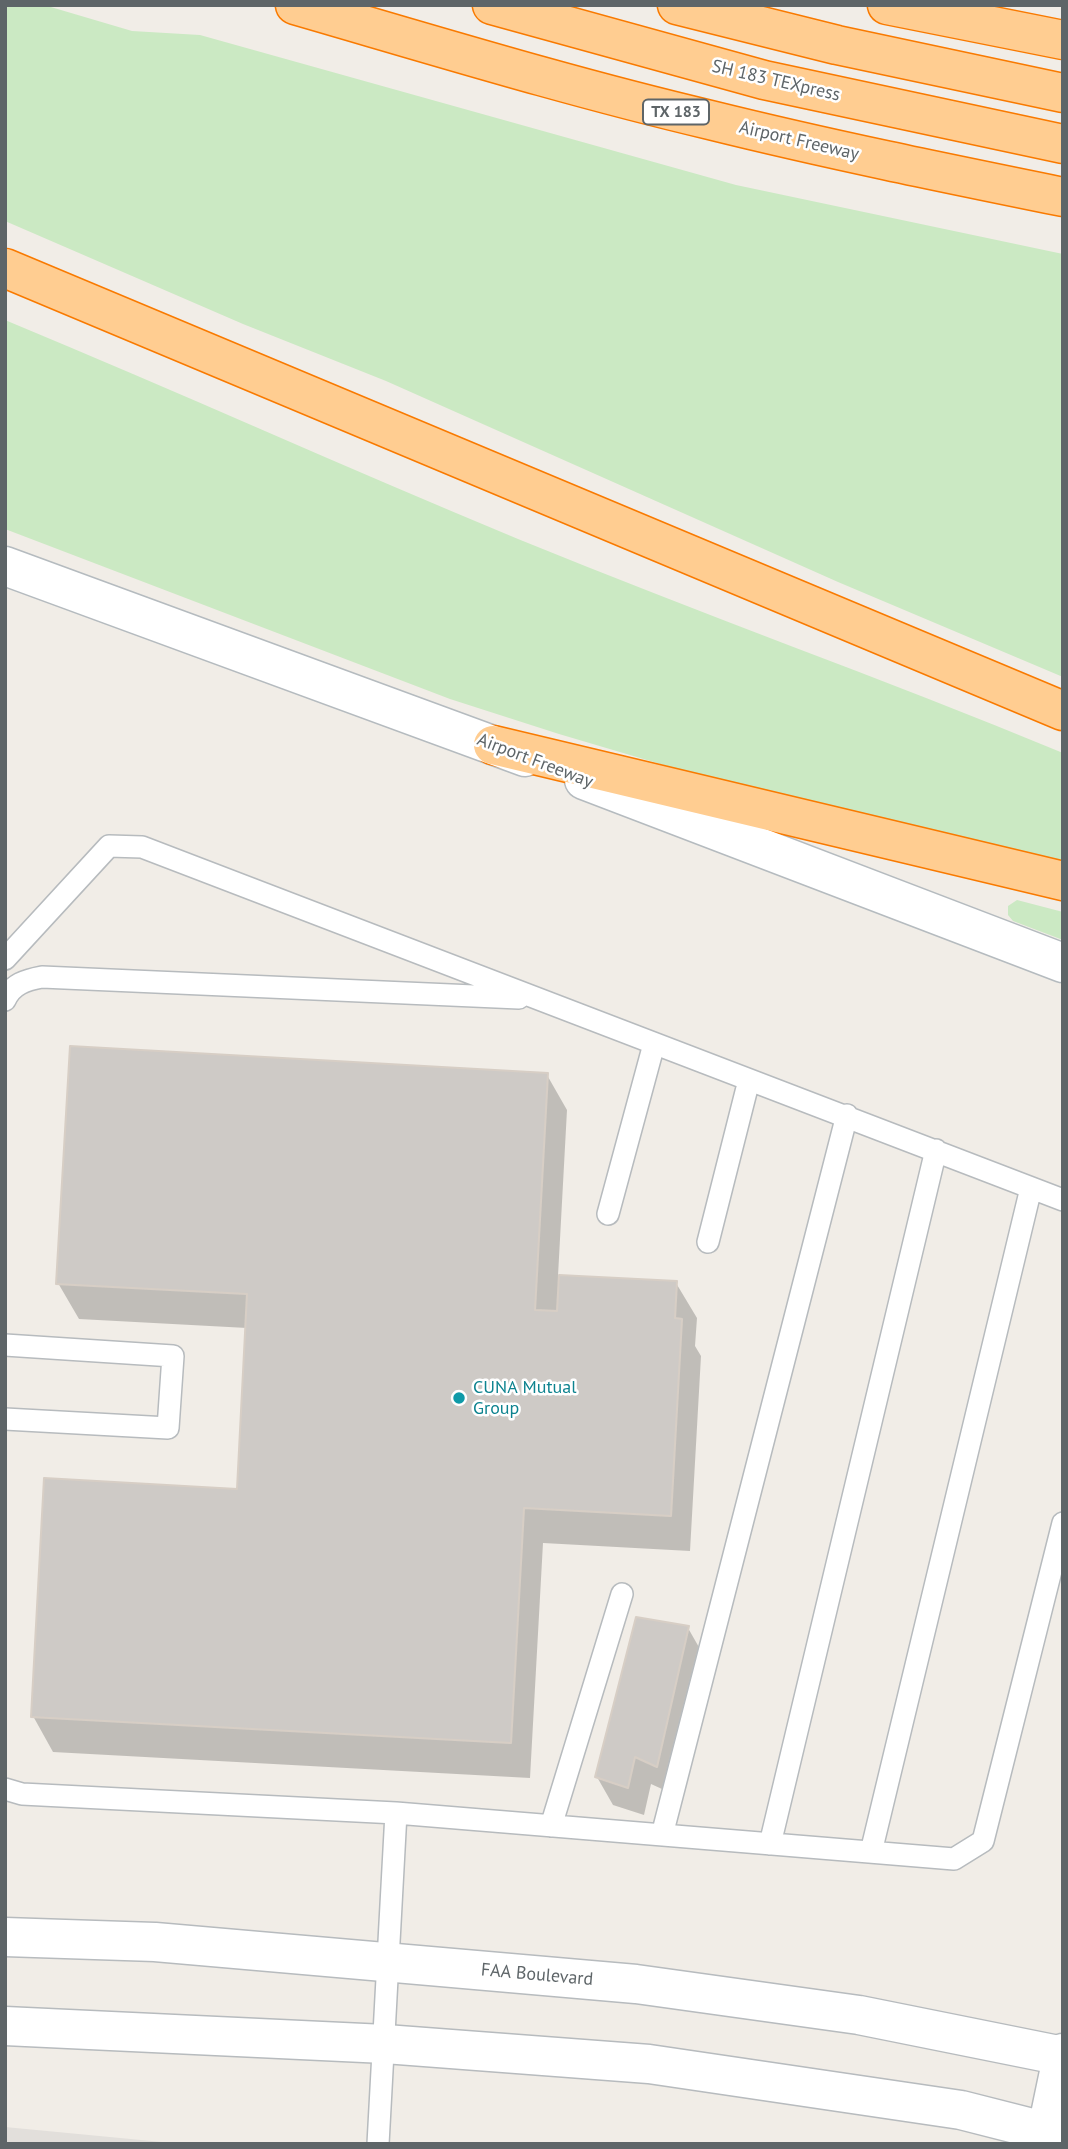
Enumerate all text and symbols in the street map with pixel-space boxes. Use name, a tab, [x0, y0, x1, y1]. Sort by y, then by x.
street label: SH 183 TEXpress	[710, 56, 842, 106]
road number: TX 183	[643, 100, 709, 124]
street label: Airport Freeway	[737, 117, 861, 165]
street label: Airport Freeway	[474, 729, 596, 793]
place label: CUNA Mutual Group	[473, 1377, 576, 1420]
marker: CUNA Mutual Group	[451, 1390, 467, 1406]
street label: FAA Boulevard	[480, 1959, 594, 1991]

